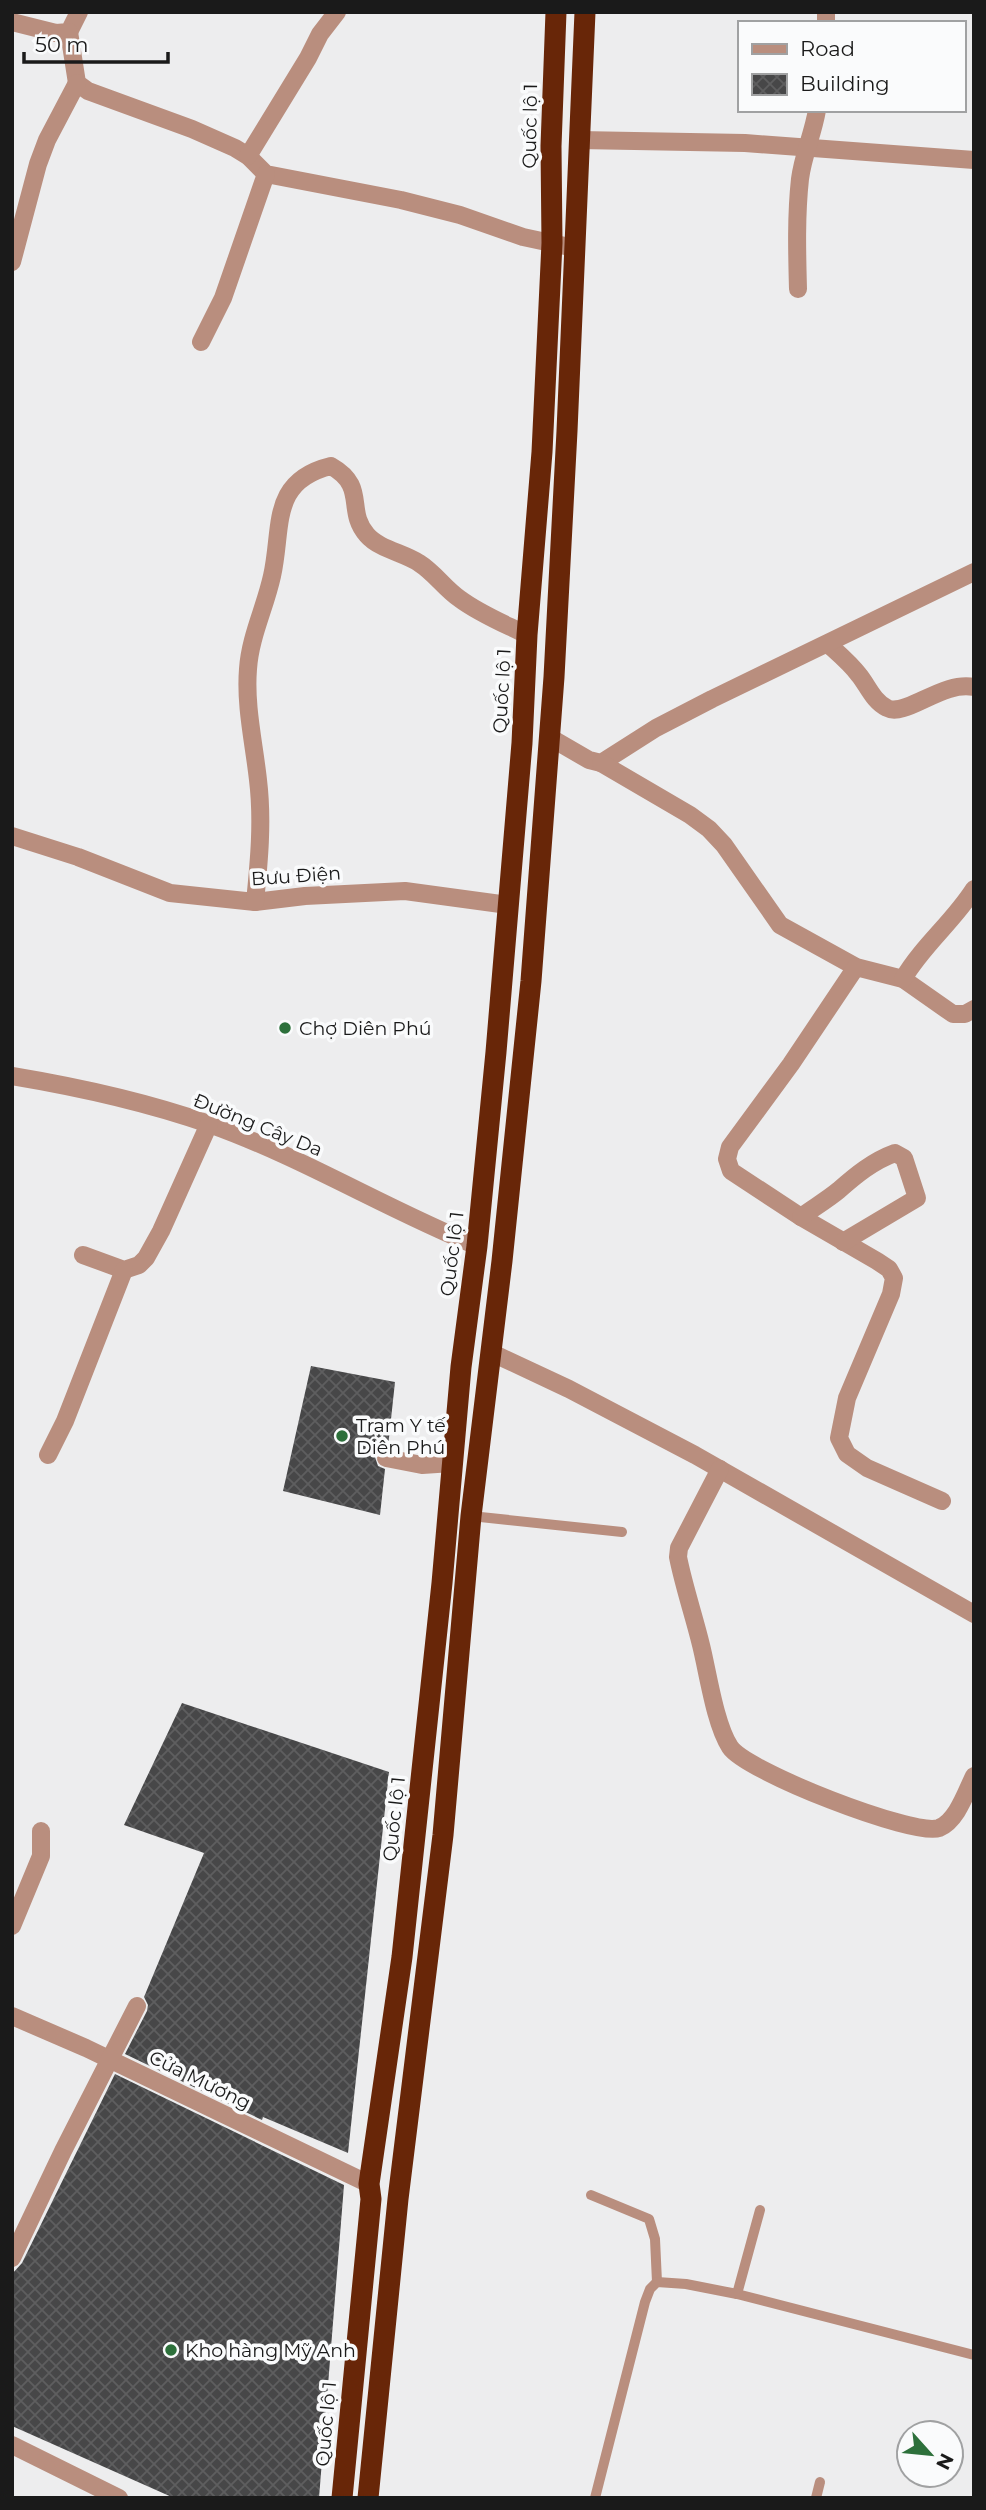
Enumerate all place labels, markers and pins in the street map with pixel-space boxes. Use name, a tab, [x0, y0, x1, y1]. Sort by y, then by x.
place label: Chợ Diên Phú	[299, 1017, 432, 1040]
marker: Chợ Diên Phú	[277, 1020, 293, 1036]
place label: Trạm Y tế Diên Phú	[356, 1414, 446, 1459]
marker: Trạm Y tế Diên Phú	[334, 1428, 350, 1444]
place label: Kho hàng Mỹ Anh	[185, 2339, 356, 2362]
marker: Kho hàng Mỹ Anh	[163, 2342, 179, 2358]

